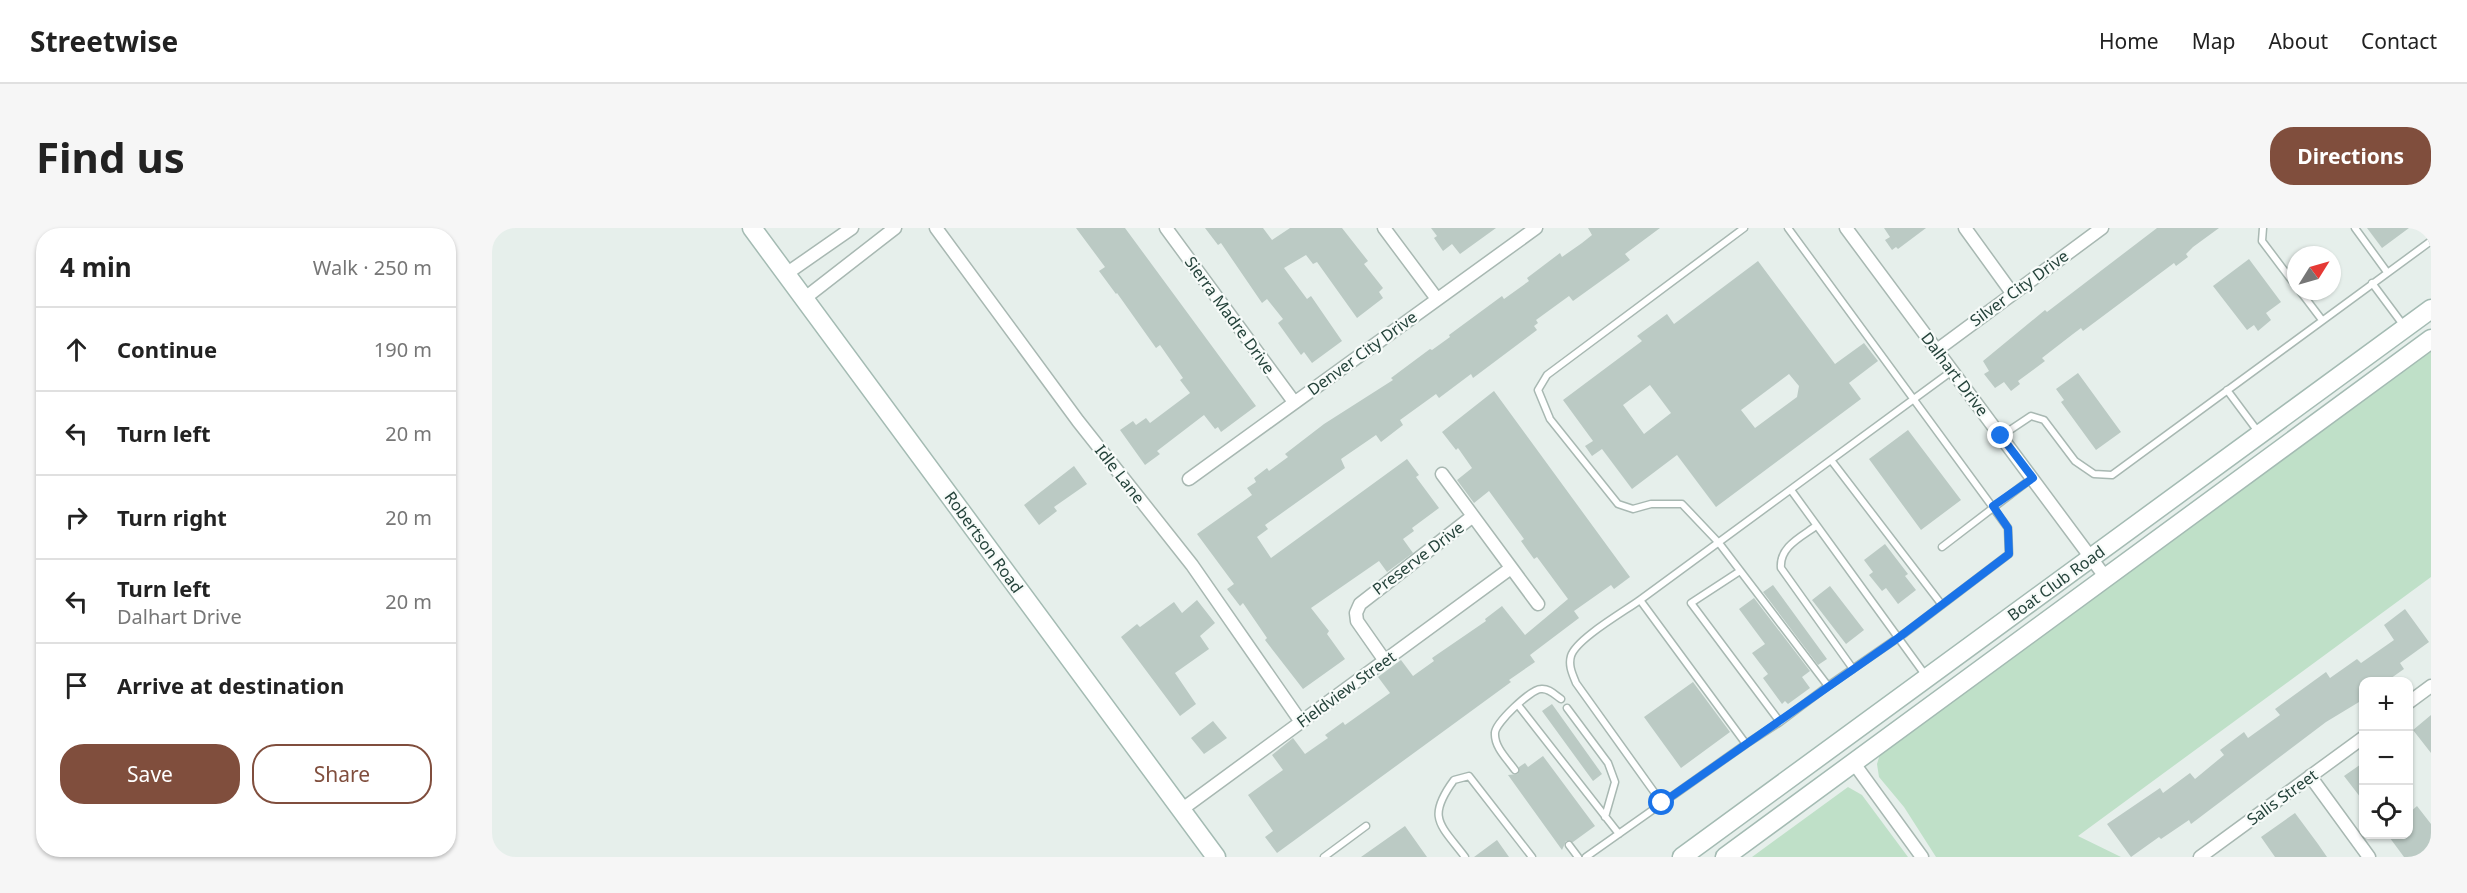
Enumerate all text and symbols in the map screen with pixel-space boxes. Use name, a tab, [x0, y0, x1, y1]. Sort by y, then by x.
text: Streetwise	[30, 22, 178, 60]
text: Home	[2099, 27, 2159, 55]
text: Map	[2192, 27, 2235, 55]
text: About	[2268, 27, 2328, 55]
text: Contact	[2361, 27, 2437, 55]
button: Directions	[2270, 127, 2431, 185]
text: Find us	[36, 128, 185, 185]
street label: Silver City Drive	[1965, 245, 2073, 331]
north arrow	[2287, 246, 2341, 300]
text: 4 min	[60, 249, 132, 285]
street label: Sierra Madre Drive	[1180, 252, 1280, 378]
text: Walk · 250 m	[313, 254, 432, 281]
street label: Denver City Drive	[1303, 306, 1421, 400]
street label: Dalhart Drive	[1916, 328, 1994, 420]
icon: ahead	[60, 333, 93, 366]
text: Continue	[117, 334, 217, 364]
text: 190 m	[374, 336, 432, 363]
icon: left	[60, 417, 93, 450]
text: Turn left	[117, 418, 211, 448]
text: 20 m	[385, 420, 432, 447]
route end	[1987, 422, 2013, 448]
street label: Idle Lane	[1090, 440, 1150, 508]
street label: Robertson Road	[940, 487, 1028, 597]
icon: right	[60, 501, 93, 534]
text: Turn right	[117, 502, 227, 532]
text: 20 m	[385, 504, 432, 531]
street label: Preserve Drive	[1368, 516, 1468, 600]
street label: Boat Club Road	[2003, 540, 2109, 626]
text: Turn left	[117, 573, 211, 603]
icon: left	[60, 585, 93, 618]
text: 20 m	[385, 588, 432, 615]
text: Dalhart Drive	[117, 603, 242, 630]
street label: Fieldview Street	[1292, 645, 1400, 733]
icon: arrive	[60, 669, 93, 702]
text: Arrive at destination	[117, 670, 344, 700]
map controls	[2359, 677, 2413, 839]
button: +	[2359, 677, 2413, 731]
button: −	[2359, 731, 2413, 785]
button: Save	[60, 744, 240, 804]
button: Share	[252, 744, 432, 804]
street label: Salis Street	[2242, 764, 2322, 830]
button: locate	[2359, 785, 2413, 839]
route start	[1648, 789, 1674, 815]

